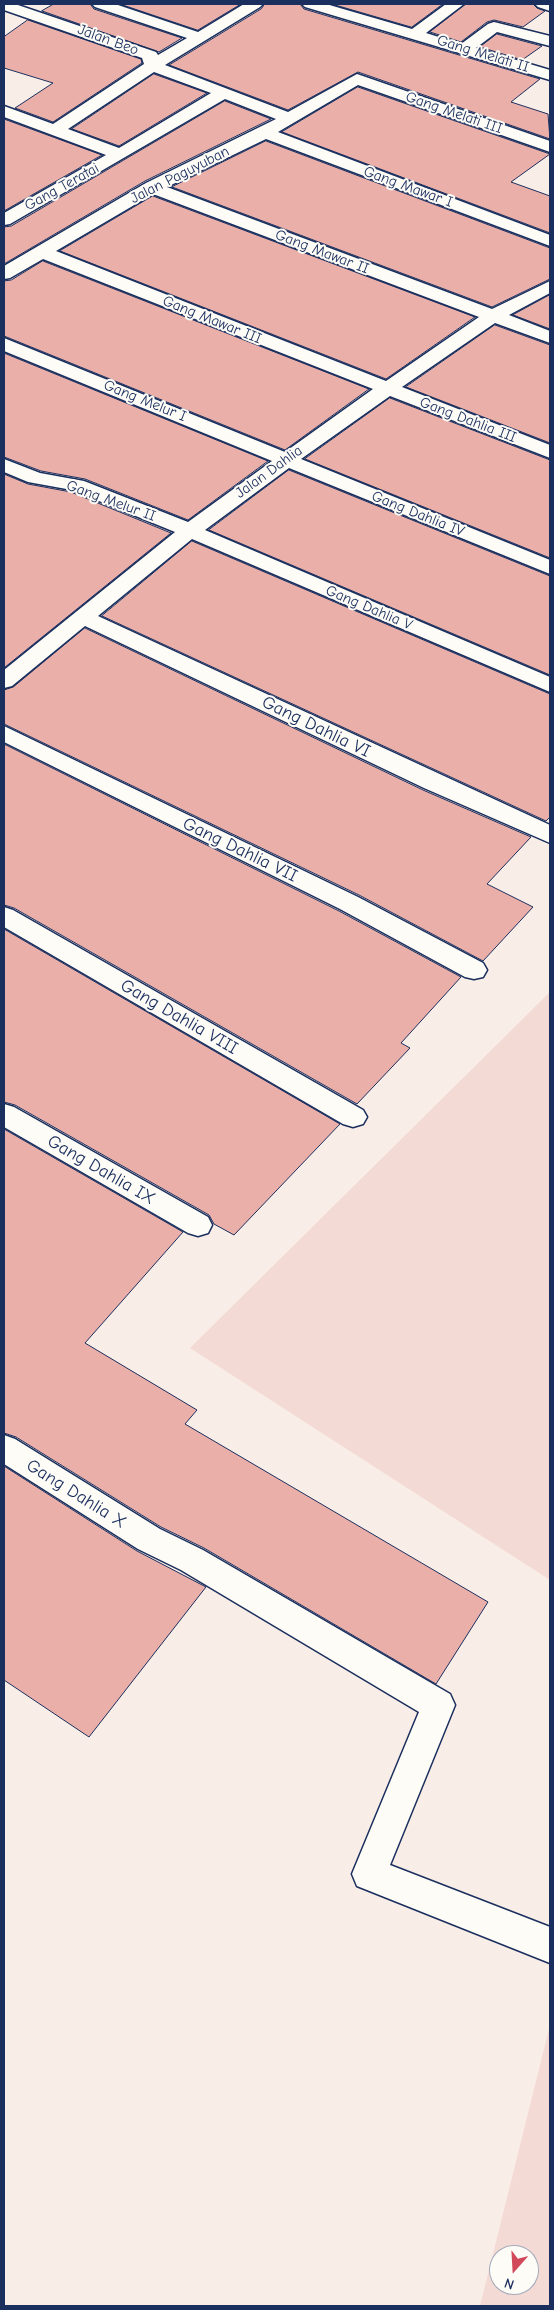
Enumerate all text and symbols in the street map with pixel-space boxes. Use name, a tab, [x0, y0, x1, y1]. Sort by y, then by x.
street label: Jalan Beo	[75, 21, 141, 59]
street label: Gang Melati II	[435, 31, 531, 77]
street label: Gang Melati III	[403, 88, 505, 138]
street label: Jalan Paguyuban	[128, 142, 232, 208]
street label: Gang Teratai	[22, 159, 102, 215]
street label: Gang Mawar I	[361, 163, 455, 211]
street label: Gang Mawar II	[272, 226, 372, 278]
street label: Gang Mawar III	[160, 292, 264, 348]
street label: Gang Melur I	[101, 376, 189, 426]
street label: Gang Dahlia III	[417, 393, 519, 447]
street label: Jalan Dahlia	[232, 442, 306, 502]
street label: Gang Melur II	[64, 477, 158, 525]
street label: Gang Dahlia IV	[369, 487, 467, 541]
street label: Gang Dahlia V	[323, 582, 415, 634]
street label: Gang Dahlia VI	[258, 691, 374, 763]
street label: Gang Dahlia VII	[179, 813, 301, 887]
street label: Gang Dahlia VIII	[116, 975, 242, 1059]
street label: Gang Dahlia IX	[43, 1130, 159, 1210]
street label: Gang Dahlia X	[22, 1455, 130, 1533]
north arrow	[489, 2245, 539, 2295]
text: N	[502, 2274, 516, 2293]

